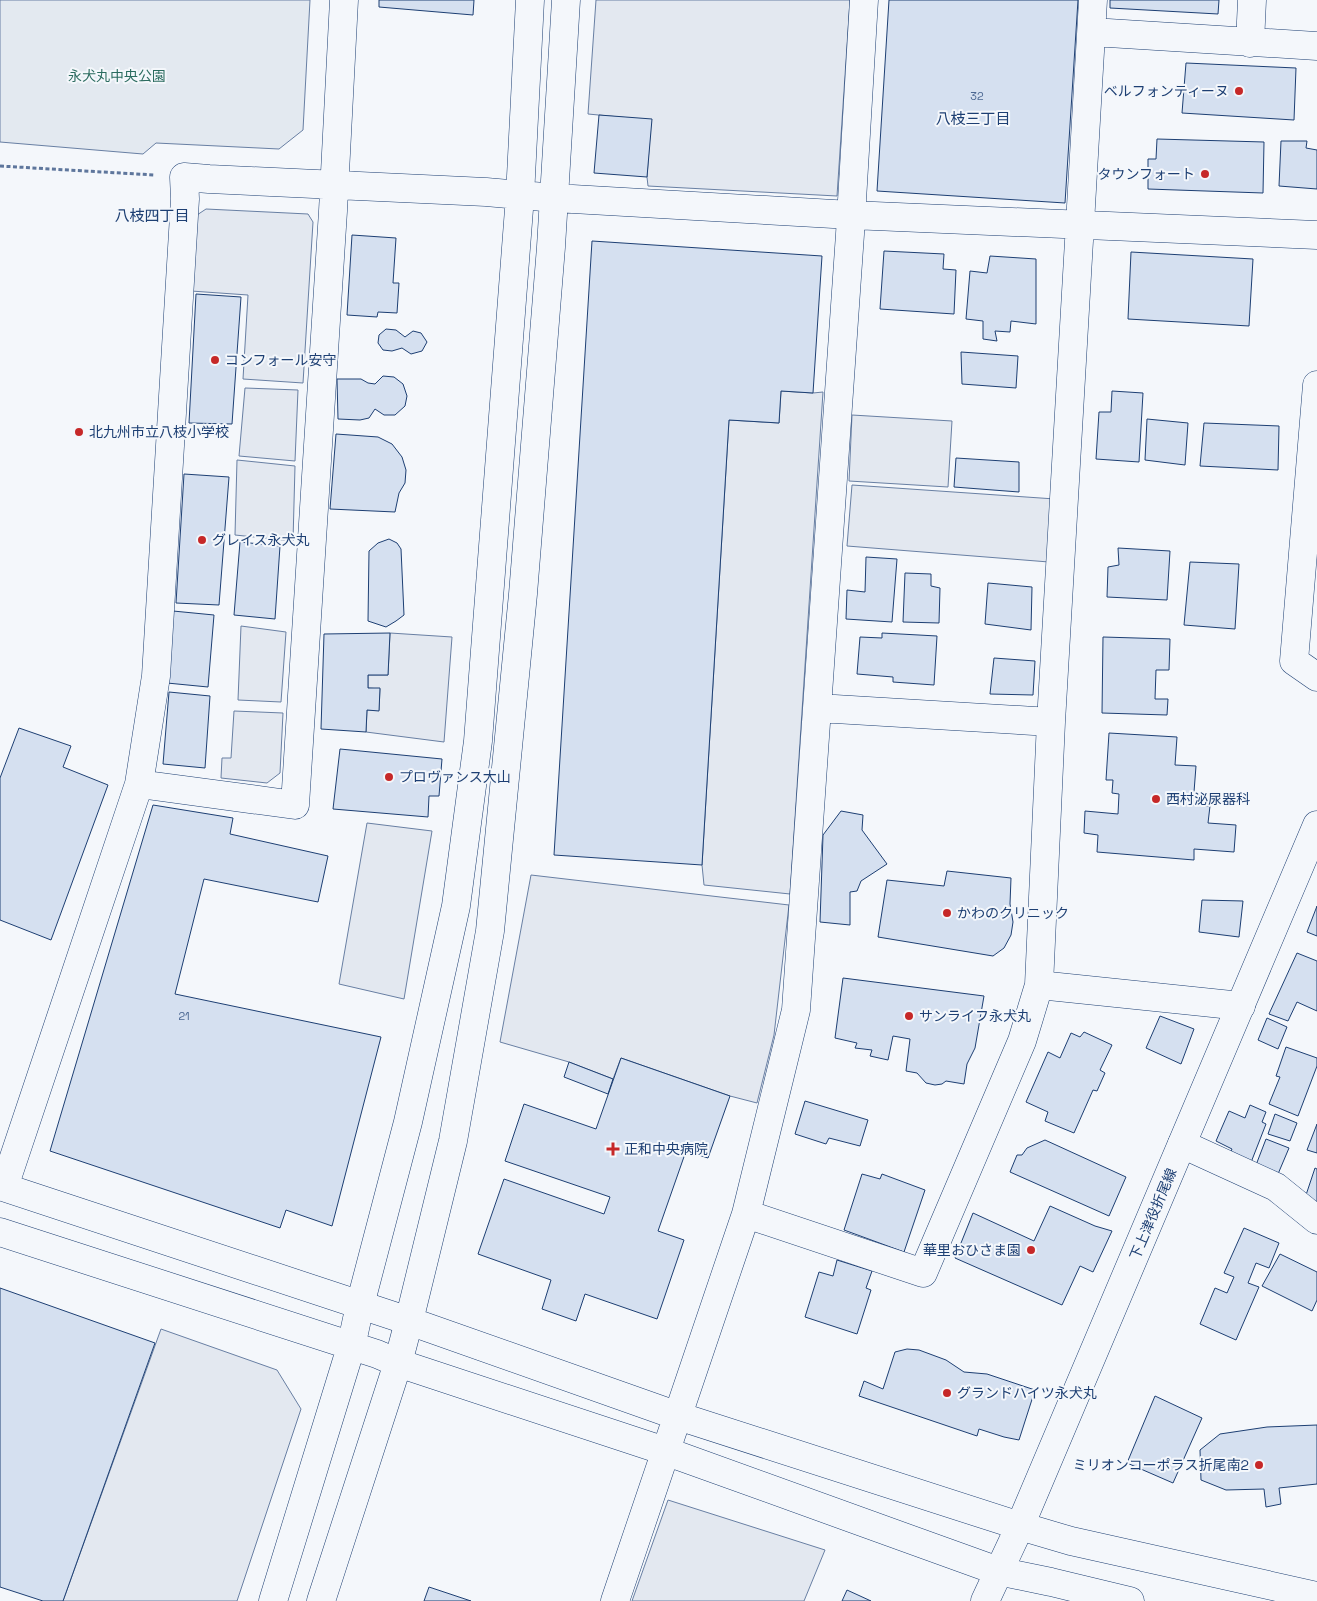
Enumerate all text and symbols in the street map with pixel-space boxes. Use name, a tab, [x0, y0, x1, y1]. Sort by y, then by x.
park label: 永犬丸中央公園	[68, 67, 166, 85]
place label: ベルフォンティーヌ	[1104, 82, 1229, 100]
marker: ベルフォンティーヌ	[1233, 85, 1245, 97]
house number: 32	[970, 89, 984, 103]
district label: 八枝三丁目	[935, 109, 1011, 128]
place label: タウンフォート	[1097, 165, 1195, 183]
marker: タウンフォート	[1199, 168, 1211, 180]
district label: 八枝四丁目	[114, 206, 190, 225]
place label: コンフォール安守	[225, 351, 337, 369]
marker: コンフォール安守	[209, 354, 221, 366]
place label: 北九州市立八枝小学校	[89, 423, 229, 441]
marker: 北九州市立八枝小学校	[73, 426, 85, 438]
place label: グレイス永犬丸	[212, 531, 310, 549]
marker: グレイス永犬丸	[196, 534, 208, 546]
place label: プロヴァンス大山	[399, 768, 511, 786]
marker: プロヴァンス大山	[383, 771, 395, 783]
place label: 西村泌尿器科	[1166, 790, 1250, 808]
marker: 西村泌尿器科	[1150, 793, 1162, 805]
place label: かわのクリニック	[957, 904, 1069, 922]
marker: かわのクリニック	[941, 907, 953, 919]
place label: サンライフ永犬丸	[919, 1007, 1031, 1025]
house number: 21	[178, 1009, 190, 1023]
marker: サンライフ永犬丸	[903, 1010, 915, 1022]
place label: 正和中央病院	[624, 1140, 708, 1158]
marker: 正和中央病院	[606, 1142, 620, 1156]
street label: 下上津役折尾線	[1126, 1165, 1180, 1263]
place label: 華里おひさま園	[923, 1241, 1021, 1259]
marker: 華里おひさま園	[1025, 1244, 1037, 1256]
place label: グランドハイツ永犬丸	[957, 1384, 1097, 1402]
marker: グランドハイツ永犬丸	[941, 1387, 953, 1399]
place label: ミリオンコーポラス折尾南2	[1073, 1456, 1249, 1474]
marker: ミリオンコーポラス折尾南2	[1253, 1459, 1265, 1471]

